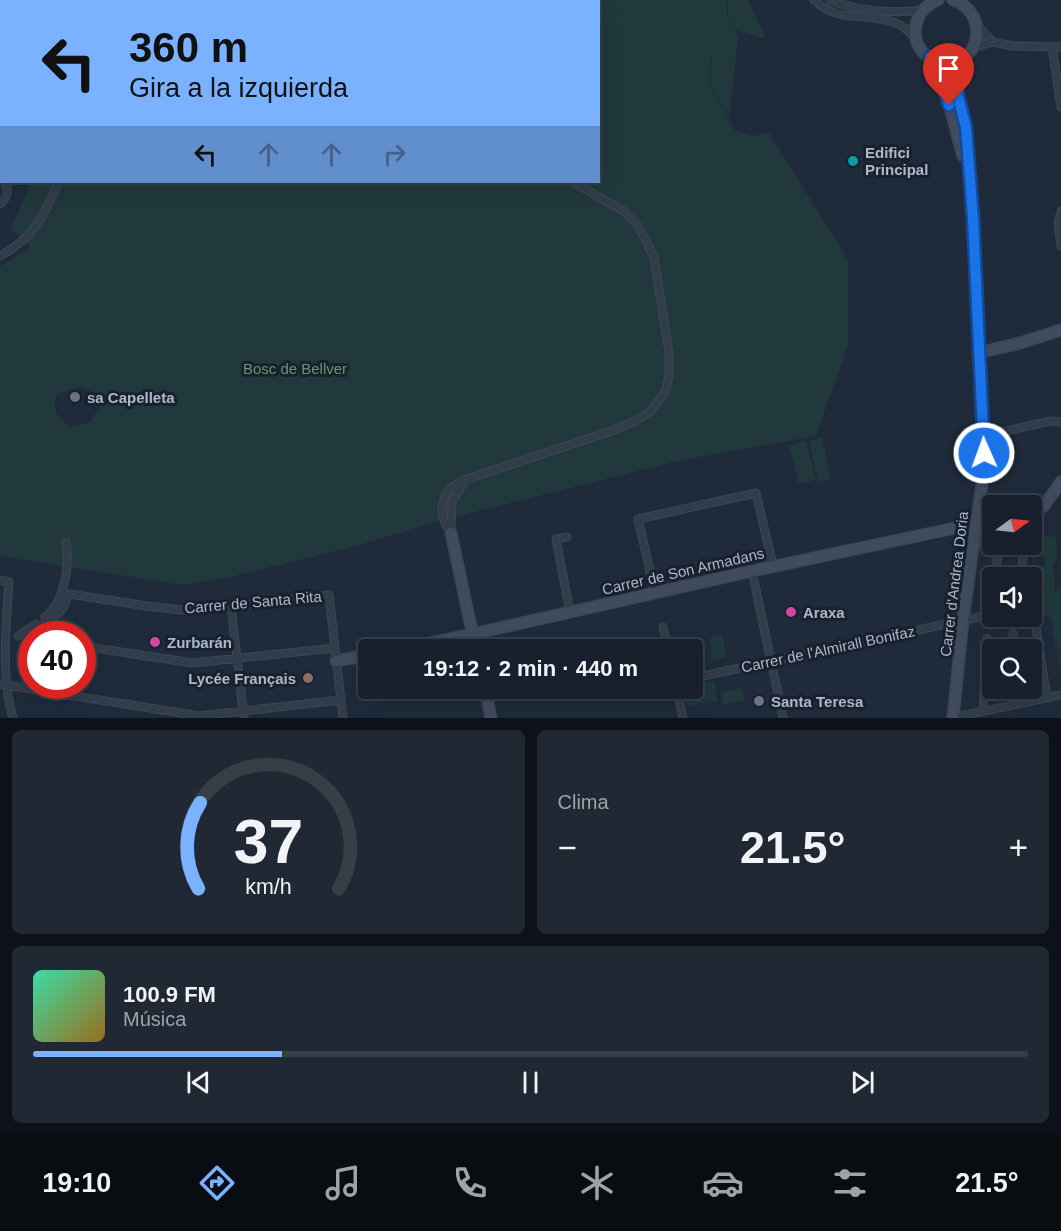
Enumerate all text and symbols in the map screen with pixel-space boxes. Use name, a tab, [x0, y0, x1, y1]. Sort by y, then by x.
icon: left	[30, 24, 108, 102]
text: 360 m	[129, 24, 248, 71]
pin	[923, 43, 974, 105]
icon: arrive	[932, 52, 965, 85]
text: Gira a la izquierda	[129, 73, 348, 103]
icon: left	[189, 138, 222, 171]
icon: ahead	[252, 138, 285, 171]
icon: ahead	[315, 138, 348, 171]
icon: right	[378, 138, 411, 171]
place label: Edifici Principal	[865, 144, 928, 178]
marker: Edifici Principal	[846, 154, 860, 168]
park label: Bosc de Bellver	[243, 360, 347, 377]
place label: sa Capelleta	[87, 389, 175, 406]
marker: sa Capelleta	[68, 390, 82, 404]
position arrow	[952, 421, 1016, 485]
north arrow	[982, 495, 1042, 555]
map controls	[982, 495, 1042, 699]
street label: Carrer d'Andrea Doria	[937, 510, 971, 658]
street label: Carrer de Son Armadans	[600, 544, 766, 598]
button: sound	[982, 567, 1042, 627]
street label: Carrer de Santa Rita	[184, 587, 323, 616]
place label: Araxa	[803, 604, 845, 621]
marker: Araxa	[784, 605, 798, 619]
speed limit sign: 40	[18, 621, 96, 699]
street label: Carrer de l'Almirall Bonifaz	[740, 622, 916, 676]
place label: Zurbarán	[167, 634, 232, 651]
marker: Zurbarán	[148, 635, 162, 649]
button: search	[982, 639, 1042, 699]
text: 19:12 · 2 min · 440 m	[423, 656, 638, 681]
place label: Lycée Français	[188, 670, 296, 687]
marker: Lycée Français	[301, 671, 315, 685]
place label: Santa Teresa	[771, 693, 864, 710]
marker: Santa Teresa	[752, 694, 766, 708]
text: Clima	[558, 791, 609, 813]
text: 37	[234, 807, 303, 876]
text: 21.5°	[740, 822, 846, 873]
text: −	[558, 829, 577, 866]
text: +	[1009, 829, 1028, 866]
text: km/h	[245, 875, 291, 899]
text: 100.9 FM	[123, 982, 216, 1007]
text: Música	[123, 1008, 186, 1030]
icon: previous	[182, 1066, 215, 1099]
icon: pause	[514, 1066, 547, 1099]
icon: next	[846, 1066, 879, 1099]
icon: directions	[196, 1162, 238, 1204]
icon: music	[322, 1162, 364, 1204]
icon: phone	[449, 1162, 491, 1204]
icon: climate	[576, 1162, 618, 1204]
icon: car	[702, 1162, 744, 1204]
icon: filters	[829, 1162, 871, 1204]
text: 19:10	[42, 1168, 111, 1198]
text: 21.5°	[955, 1168, 1019, 1198]

